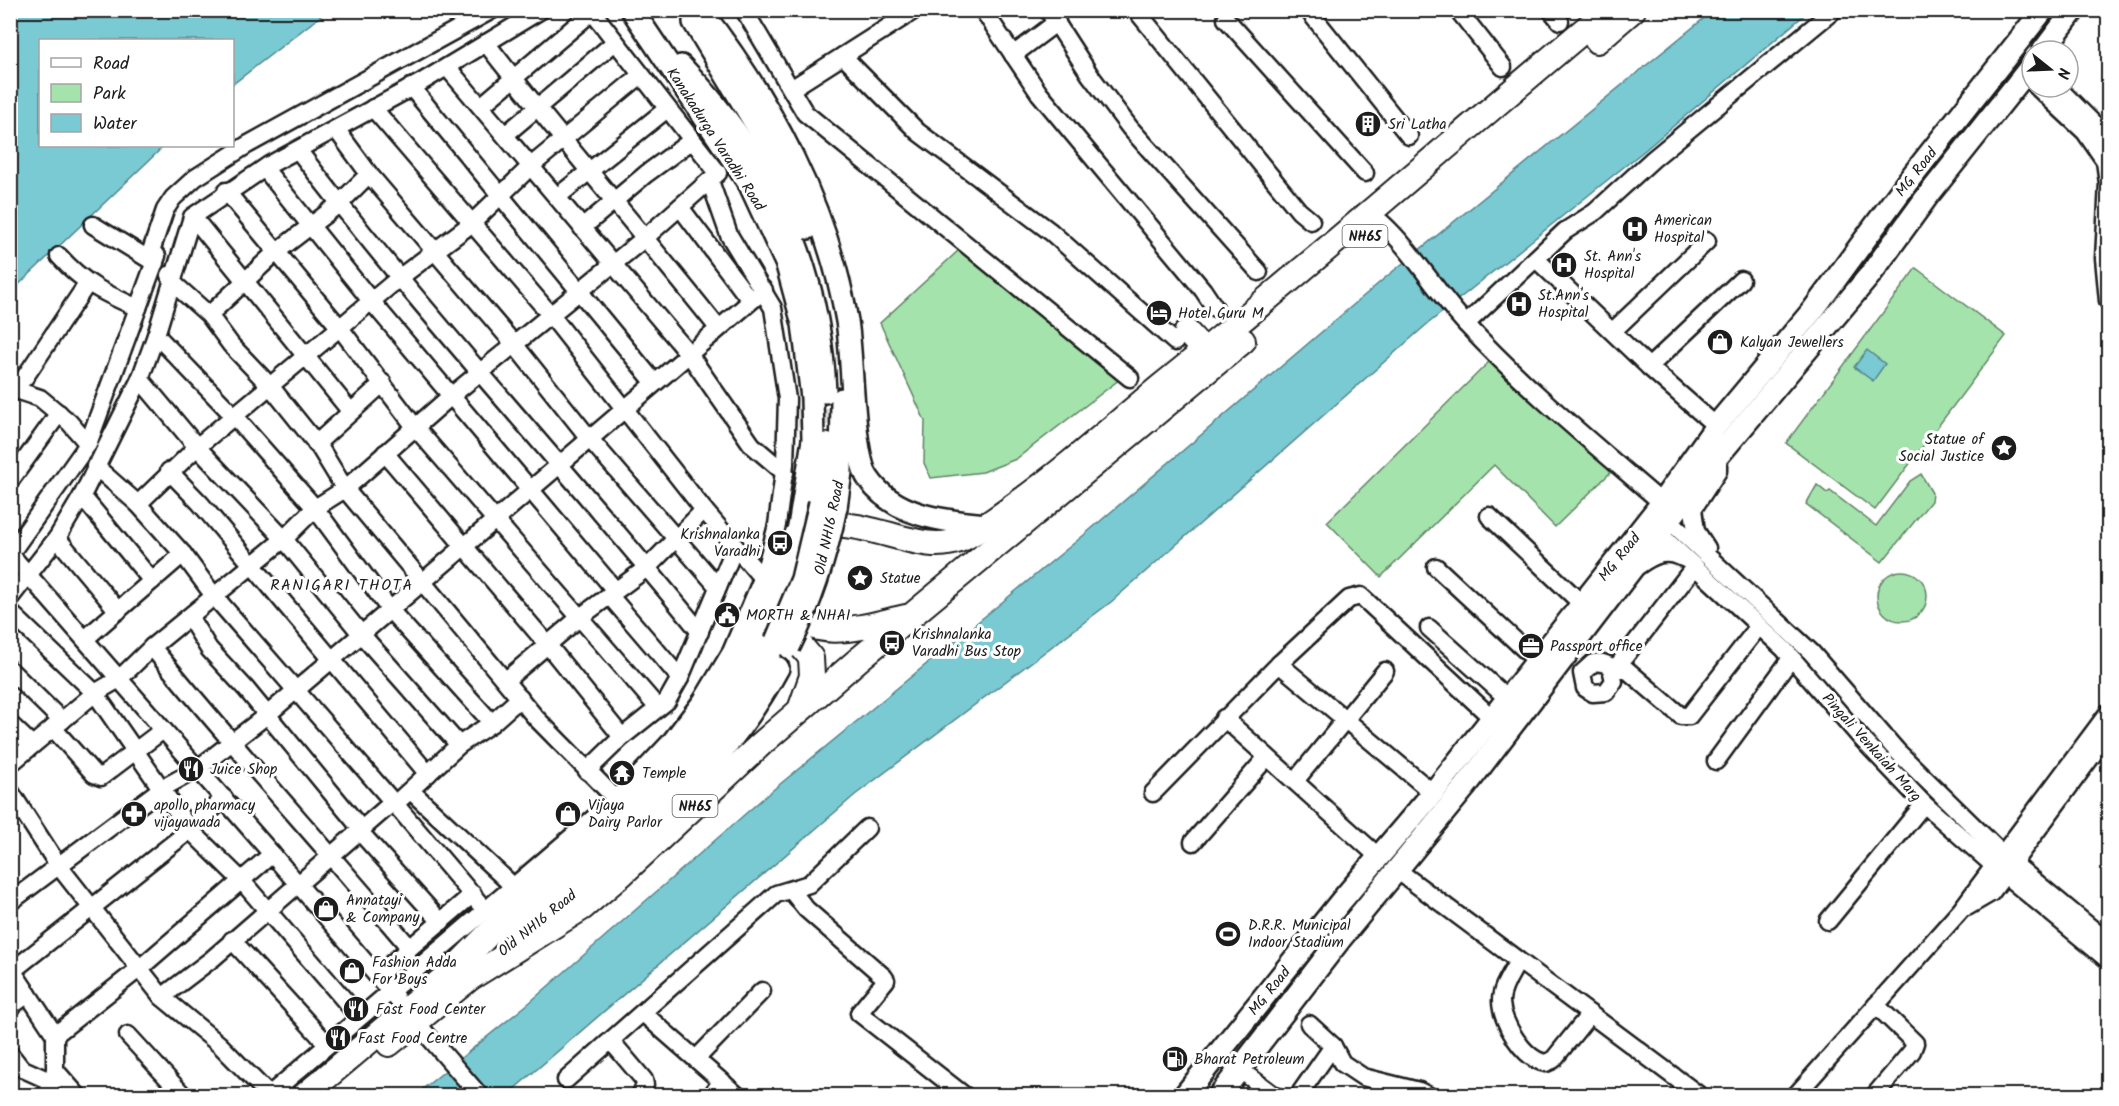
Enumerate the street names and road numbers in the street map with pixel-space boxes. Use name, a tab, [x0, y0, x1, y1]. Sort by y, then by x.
street label: Kanakadurga Varadhi Road	[660, 63, 771, 217]
street label: MG Road	[1890, 142, 1944, 202]
road number: NH65	[1342, 225, 1388, 247]
street label: Old NH16 Road	[808, 478, 852, 578]
street label: MG Road	[1592, 527, 1647, 587]
street label: Pingali Venkaiah Marg	[1816, 688, 1927, 808]
road number: NH65	[672, 795, 718, 817]
street label: Old NH16 Road	[493, 884, 583, 963]
street label: MG Road	[1242, 961, 1297, 1021]

